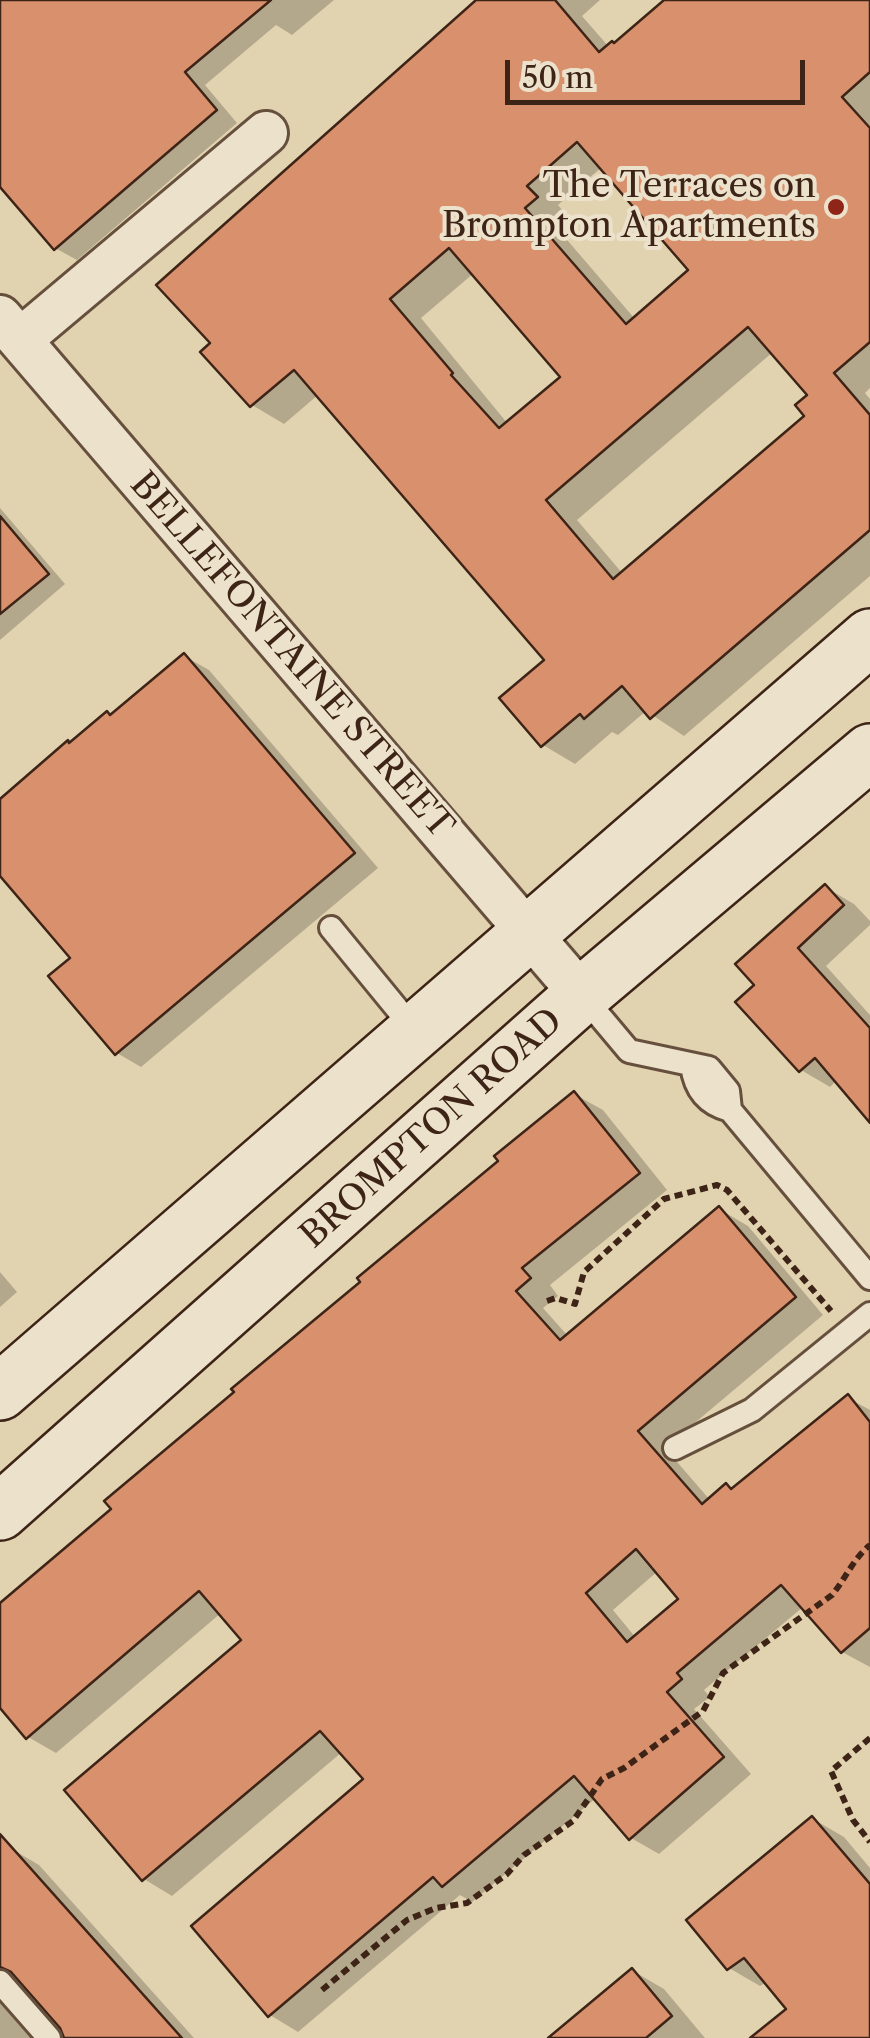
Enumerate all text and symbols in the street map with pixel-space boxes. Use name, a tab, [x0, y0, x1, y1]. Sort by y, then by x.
scale bar	[510, 40, 810, 102]
text: 50 m	[522, 59, 593, 96]
place label: The Terraces on Brompton Apartments	[442, 166, 816, 248]
marker: The Terraces on Brompton Apartments	[825, 196, 847, 218]
street label: BELLEFONTAINE STREET	[121, 464, 461, 848]
street label: BROMPTON ROAD	[293, 1001, 571, 1257]

